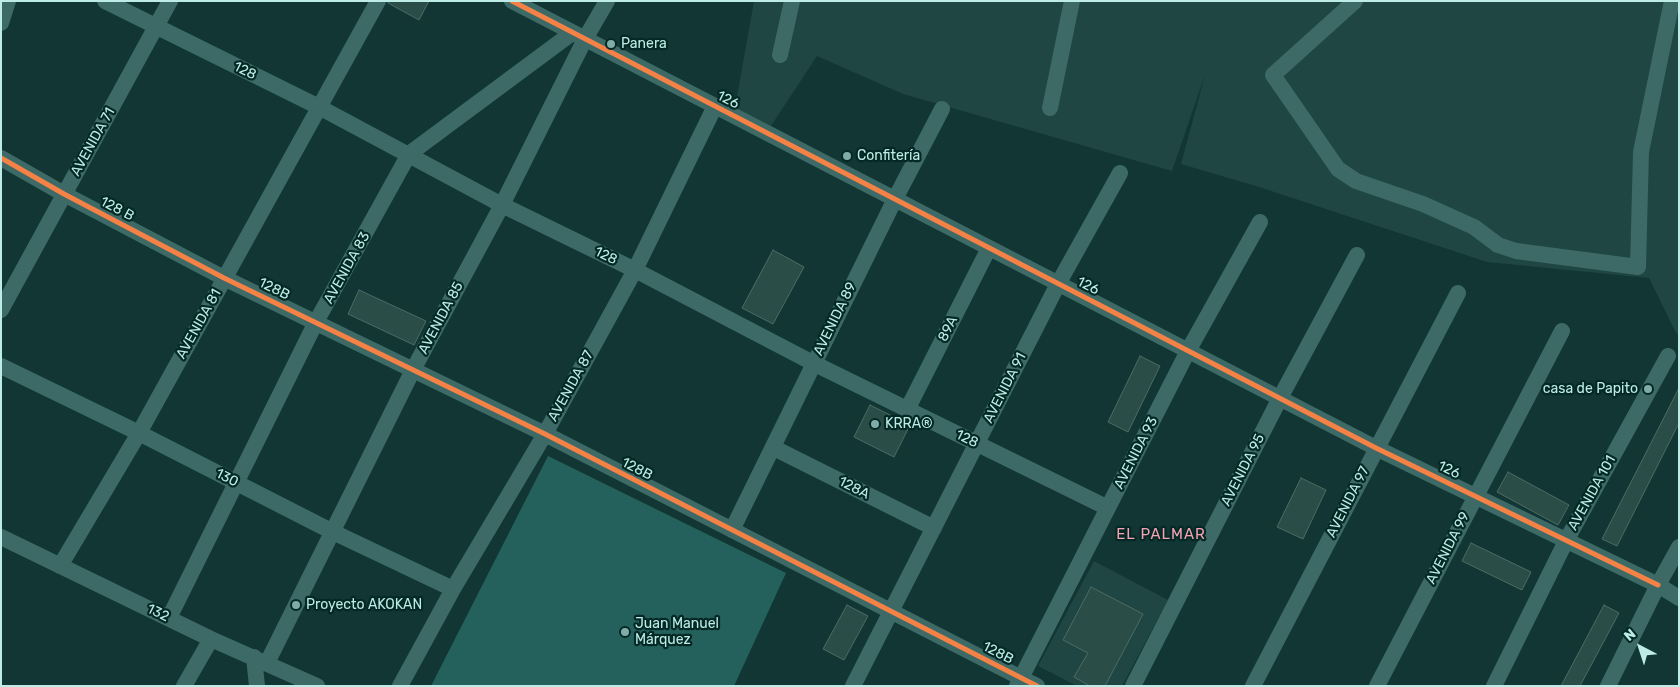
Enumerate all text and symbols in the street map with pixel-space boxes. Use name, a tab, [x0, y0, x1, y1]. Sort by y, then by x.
place label: Panera	[621, 36, 667, 52]
marker: Panera	[605, 38, 617, 50]
street label: 128	[231, 58, 259, 84]
street label: 126	[714, 87, 742, 113]
street label: AVENIDA 71	[67, 105, 119, 179]
place label: Confitería	[857, 148, 920, 164]
marker: Confitería	[841, 150, 853, 162]
street label: 128 B	[97, 193, 137, 225]
street label: AVENIDA 83	[320, 229, 374, 307]
street label: 128	[592, 243, 620, 269]
street label: 126	[1074, 273, 1102, 299]
street label: 128B	[256, 274, 292, 304]
street label: AVENIDA 85	[415, 279, 467, 357]
street label: AVENIDA 89	[810, 280, 860, 358]
street label: AVENIDA 81	[173, 286, 225, 362]
street label: 89A	[935, 314, 961, 344]
street label: AVENIDA 87	[545, 348, 597, 424]
street label: AVENIDA 91	[980, 350, 1030, 426]
place label: casa de Papito	[1543, 381, 1638, 397]
marker: casa de Papito	[1642, 383, 1654, 395]
street label: AVENIDA 93	[1111, 414, 1161, 492]
place label: KRRA®	[885, 416, 932, 432]
marker: KRRA®	[869, 418, 881, 430]
street label: 128	[953, 426, 981, 452]
street label: AVENIDA 95	[1218, 431, 1268, 509]
street label: AVENIDA 101	[1565, 453, 1619, 533]
street label: 128B	[619, 454, 655, 484]
street label: 126	[1435, 457, 1463, 483]
street label: AVENIDA 97	[1323, 464, 1373, 540]
street label: 130	[213, 465, 241, 491]
street label: 128A	[836, 473, 872, 503]
street label: AVENIDA 99	[1423, 509, 1473, 587]
district label: EL PALMAR	[1115, 526, 1207, 544]
place label: Proyecto AKOKAN	[306, 597, 422, 613]
marker: Proyecto AKOKAN	[290, 599, 302, 611]
street label: 132	[144, 600, 172, 626]
place label: Juan Manuel Márquez	[635, 616, 719, 648]
north arrow	[1615, 622, 1665, 672]
text: N	[1621, 625, 1639, 645]
marker: Juan Manuel Márquez	[619, 626, 631, 638]
street label: 128B	[980, 638, 1016, 668]

